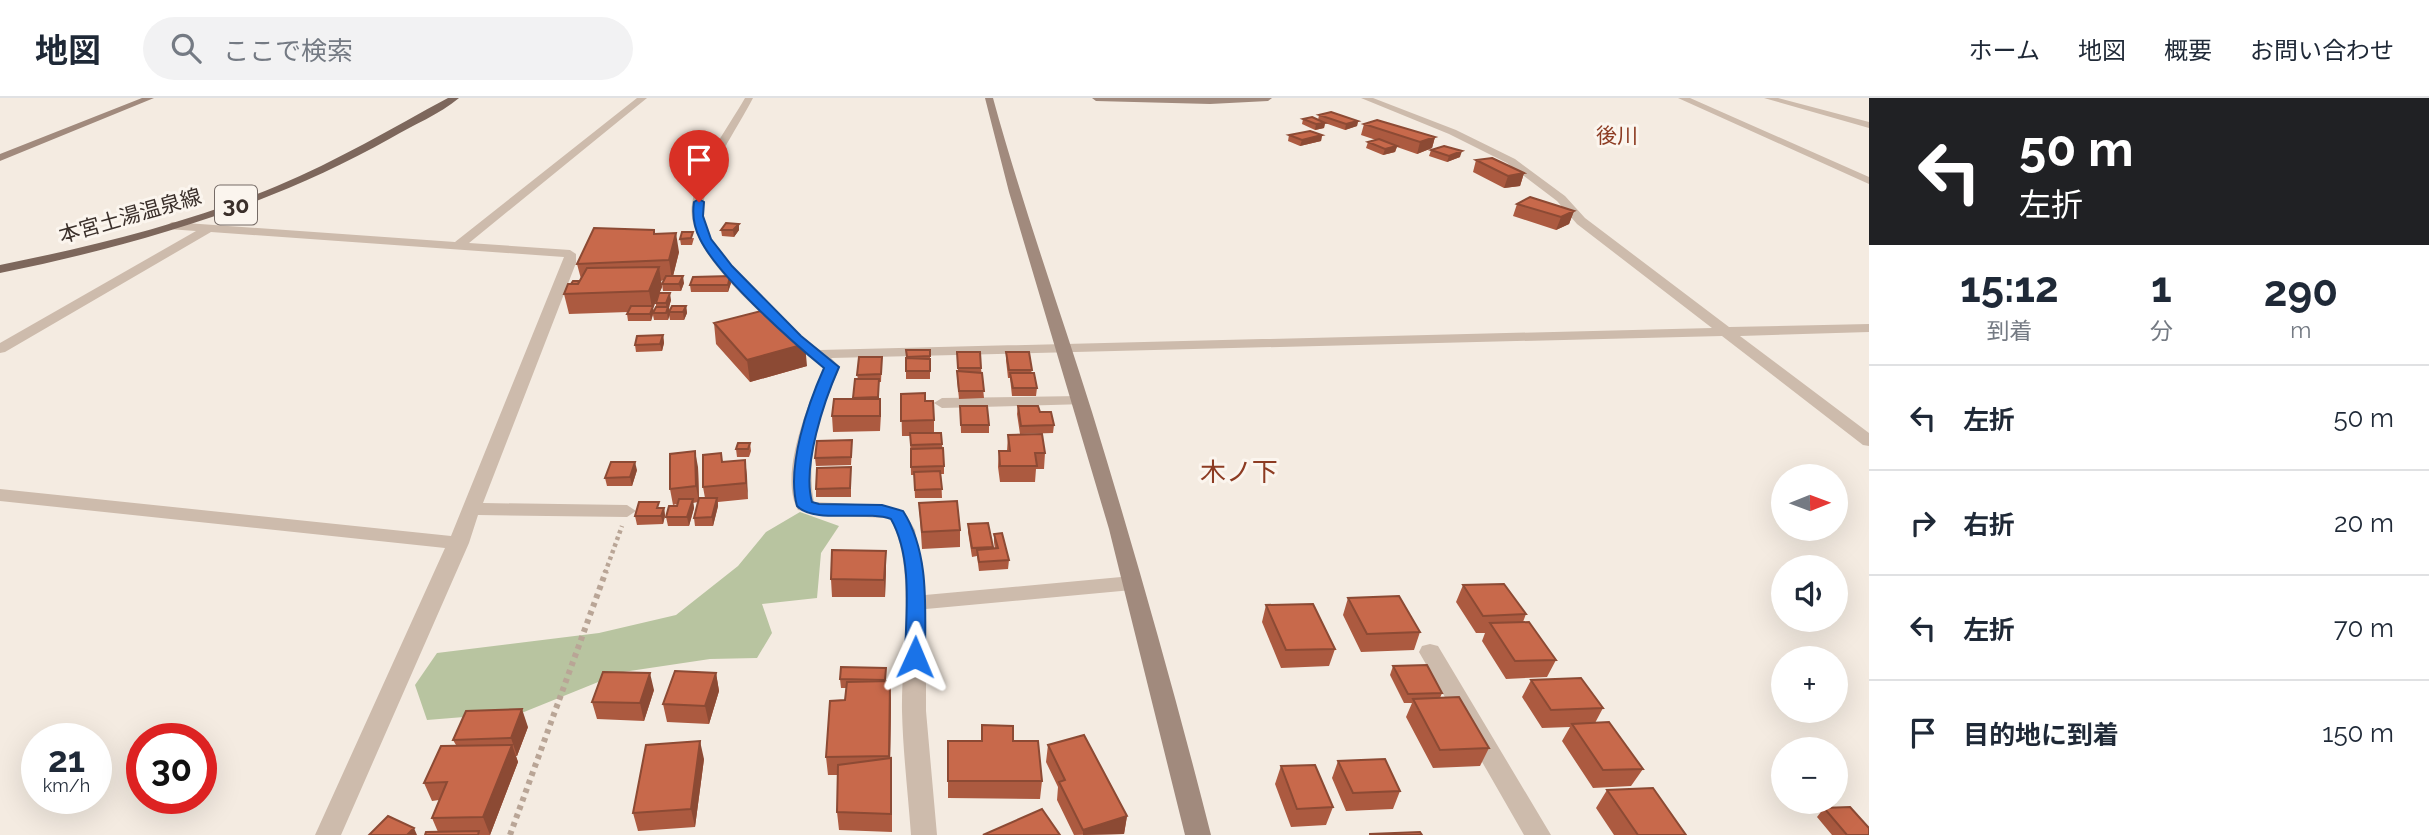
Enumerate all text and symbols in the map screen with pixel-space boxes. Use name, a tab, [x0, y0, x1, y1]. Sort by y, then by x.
search box	[143, 17, 633, 80]
icon: search	[167, 29, 205, 67]
text: 地図	[35, 31, 101, 70]
text: ここで検索	[223, 36, 353, 66]
text: ホーム	[1969, 36, 2040, 65]
text: 地図	[2078, 36, 2126, 65]
text: 概要	[2164, 36, 2212, 65]
text: お問い合わせ	[2250, 36, 2394, 65]
text: 50 m	[2019, 120, 2134, 177]
district label: 後川	[1596, 123, 1638, 148]
icon: left	[1904, 126, 1995, 217]
pin	[669, 130, 729, 202]
icon: arrive	[680, 141, 718, 179]
street label: 本宮土湯温泉線	[56, 183, 204, 248]
road number: 30	[215, 186, 257, 225]
text: 左折	[2019, 186, 2083, 223]
text: 15:12	[1960, 263, 2059, 312]
text: 1	[2151, 263, 2172, 312]
text: 290	[2264, 267, 2338, 316]
text: m	[2290, 316, 2311, 343]
text: 到着	[1986, 317, 2032, 344]
text: 分	[2150, 317, 2173, 344]
icon: left	[1904, 399, 1942, 437]
text: 50 m	[2333, 403, 2394, 433]
text: 左折	[1963, 405, 2015, 435]
district label: 木ノ下	[1200, 457, 1278, 487]
north arrow	[1771, 464, 1848, 541]
map controls	[1771, 464, 1848, 814]
icon: right	[1904, 504, 1942, 542]
text: 20 m	[2334, 508, 2394, 538]
text: 右折	[1963, 510, 2015, 540]
button: sound	[1771, 555, 1848, 632]
icon: left	[1904, 609, 1942, 647]
text: 70 m	[2334, 613, 2394, 643]
text: 左折	[1963, 615, 2015, 645]
position arrow	[878, 620, 952, 694]
button: +	[1771, 646, 1848, 723]
icon: arrive	[1904, 714, 1942, 752]
text: 150 m	[2322, 718, 2394, 748]
text: 目的地に到着	[1963, 720, 2119, 750]
speed limit sign: 30	[126, 723, 217, 814]
button: −	[1771, 737, 1848, 814]
text: 21	[48, 739, 85, 780]
text: km/h	[43, 775, 90, 796]

